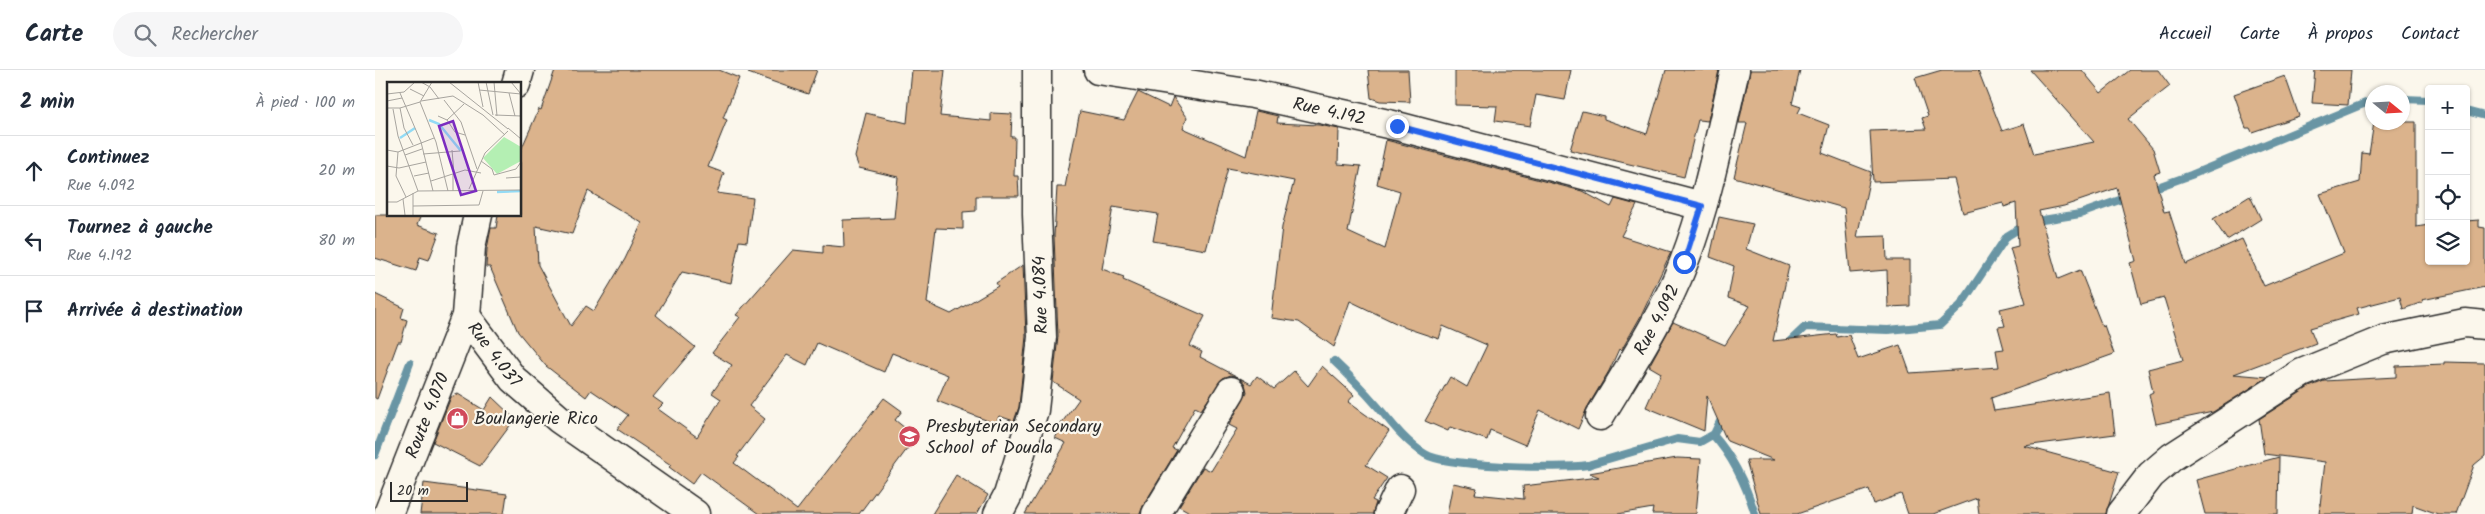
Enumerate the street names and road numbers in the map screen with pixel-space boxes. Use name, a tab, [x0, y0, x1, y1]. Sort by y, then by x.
street label: Rue 4.192	[1290, 90, 1368, 135]
street label: Rue 4.084	[1026, 255, 1057, 335]
street label: Rue 4.092	[1627, 280, 1689, 361]
street label: Rue 4.037	[459, 316, 528, 396]
street label: Route 4.070	[398, 369, 458, 463]

